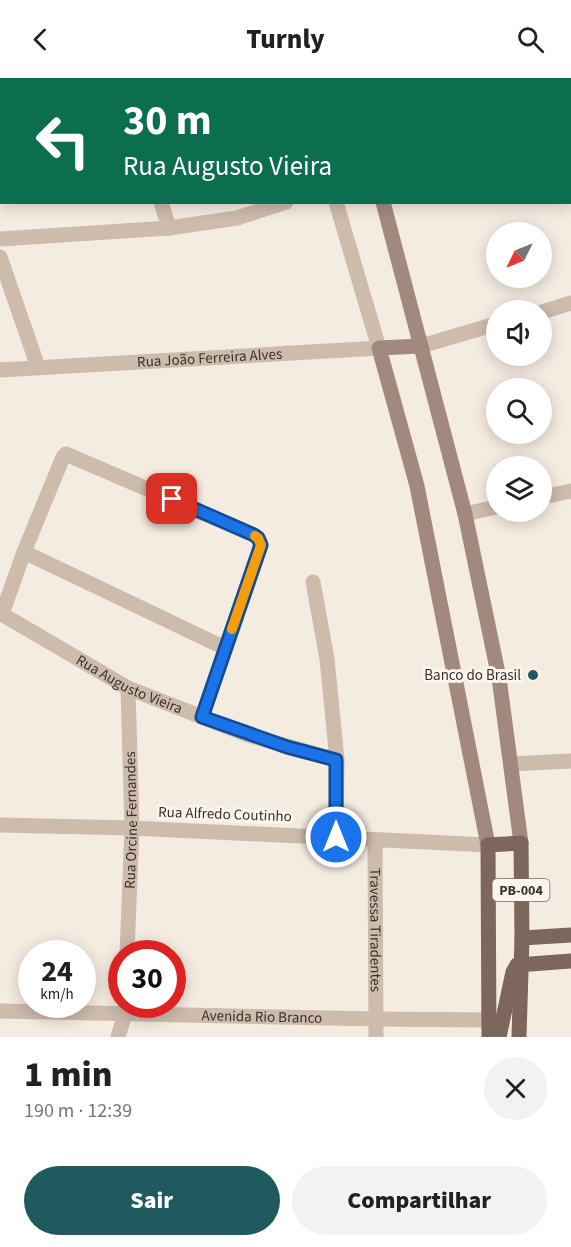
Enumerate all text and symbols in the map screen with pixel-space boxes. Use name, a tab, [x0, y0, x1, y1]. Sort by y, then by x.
text: Turnly	[246, 20, 325, 59]
icon: back	[24, 23, 57, 56]
icon: search	[514, 23, 547, 56]
text: 30 m	[123, 91, 212, 151]
icon: left	[24, 102, 102, 180]
text: Rua Augusto Vieira	[123, 147, 332, 186]
north arrow	[486, 222, 552, 288]
map controls	[486, 222, 552, 522]
button: sound	[486, 300, 552, 366]
street label: Rua João Ferreira Alves	[137, 344, 283, 373]
button: search	[486, 378, 552, 444]
button: layers	[486, 456, 552, 522]
pin	[146, 473, 197, 524]
icon: arrive	[155, 482, 188, 515]
street label: Rua Augusto Vieira	[72, 650, 185, 719]
place label: Banco do Brasil	[424, 665, 521, 686]
marker: Banco do Brasil	[526, 668, 540, 682]
street label: Rua Orcine Fernandes	[120, 751, 143, 889]
street label: Rua Alfredo Coutinho	[158, 802, 292, 827]
position arrow	[304, 805, 368, 869]
street label: Travessa Tiradentes	[364, 868, 386, 992]
road number: PB-004	[492, 879, 550, 901]
speed limit sign: 30	[108, 940, 186, 1018]
text: 24	[41, 950, 73, 993]
text: km/h	[40, 984, 74, 1005]
street label: Avenida Rio Branco	[201, 1005, 323, 1029]
text: 1 min	[24, 1049, 112, 1100]
button: close	[484, 1057, 547, 1120]
text: 190 m · 12:39	[24, 1097, 132, 1125]
button: Sair	[24, 1166, 280, 1235]
button: Compartilhar	[292, 1166, 547, 1235]

